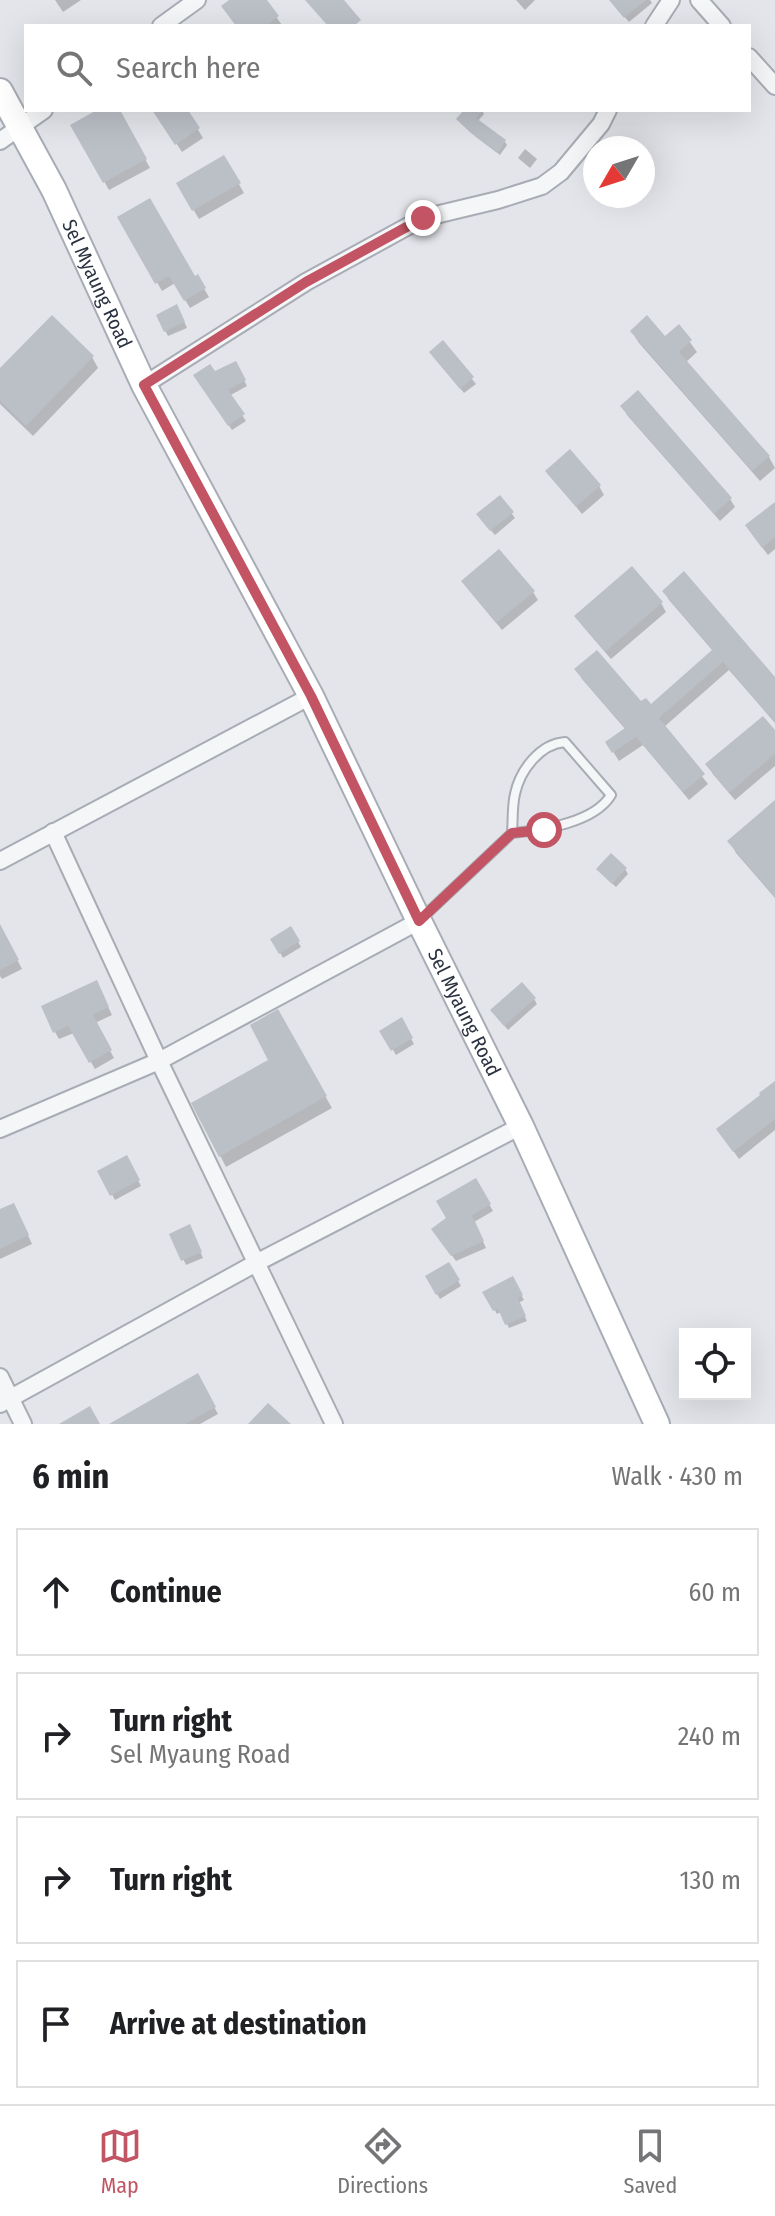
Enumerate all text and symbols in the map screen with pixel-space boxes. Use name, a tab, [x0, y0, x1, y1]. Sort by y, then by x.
search box	[24, 24, 751, 112]
icon: search	[52, 46, 96, 90]
text: Search here	[116, 50, 261, 86]
north arrow	[583, 136, 655, 208]
route end	[405, 200, 441, 236]
street label: Sel Myaung Road	[57, 216, 137, 352]
route start	[526, 812, 562, 848]
street label: Sel Myaung Road	[423, 945, 506, 1080]
map controls	[679, 1328, 751, 1400]
button: locate	[679, 1328, 751, 1400]
text: 6 min	[32, 1456, 109, 1497]
text: Walk · 430 m	[612, 1461, 743, 1492]
icon: ahead	[34, 1570, 78, 1614]
text: Continue	[110, 1574, 222, 1610]
text: 60 m	[688, 1577, 741, 1608]
text: Turn right	[110, 1703, 232, 1739]
icon: right	[34, 1714, 78, 1758]
text: 240 m	[678, 1721, 741, 1752]
text: Sel Myaung Road	[110, 1739, 291, 1770]
icon: right	[34, 1858, 78, 1902]
text: Turn right	[110, 1862, 232, 1898]
text: 130 m	[679, 1865, 741, 1896]
icon: arrive	[34, 2002, 78, 2046]
text: Arrive at destination	[110, 2006, 367, 2042]
tab: Map	[98, 2124, 142, 2199]
tab: Directions	[337, 2124, 428, 2199]
tab: Saved	[624, 2124, 677, 2199]

